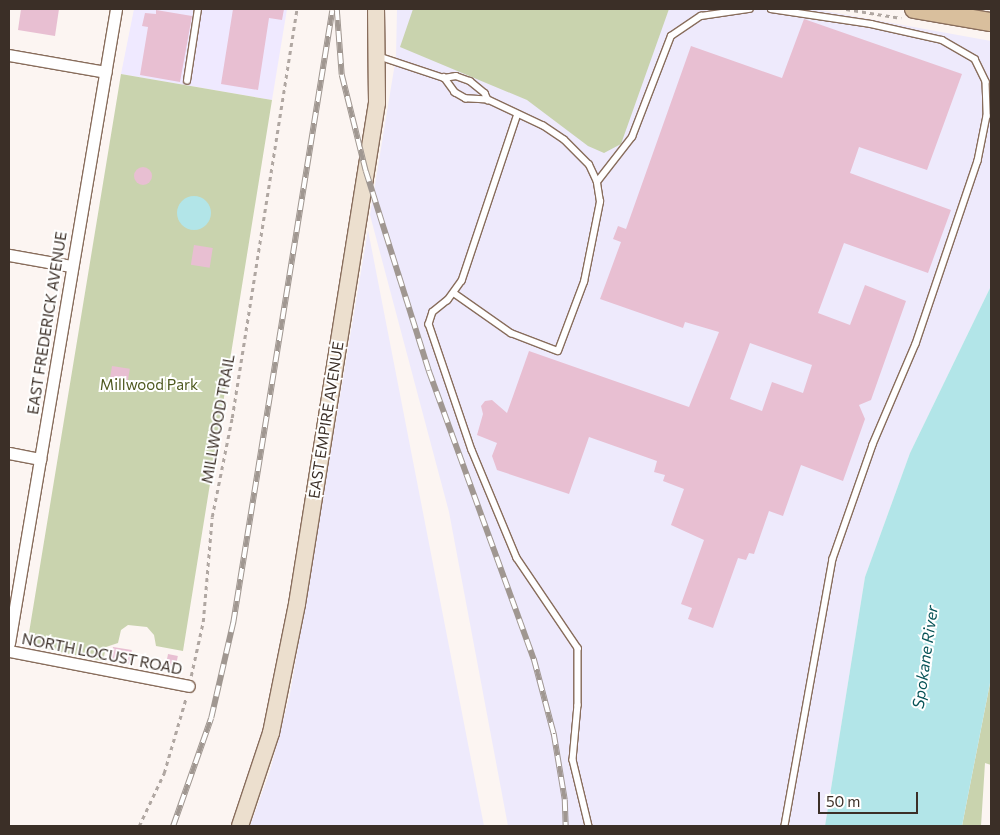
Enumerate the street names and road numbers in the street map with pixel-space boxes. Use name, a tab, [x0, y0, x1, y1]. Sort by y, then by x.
street label: EAST FREDERICK AVENUE	[24, 230, 70, 416]
street label: EAST EMPIRE AVENUE	[305, 340, 347, 500]
street label: MILLWOOD TRAIL	[198, 353, 238, 485]
street label: NORTH LOCUST ROAD	[20, 630, 184, 678]

